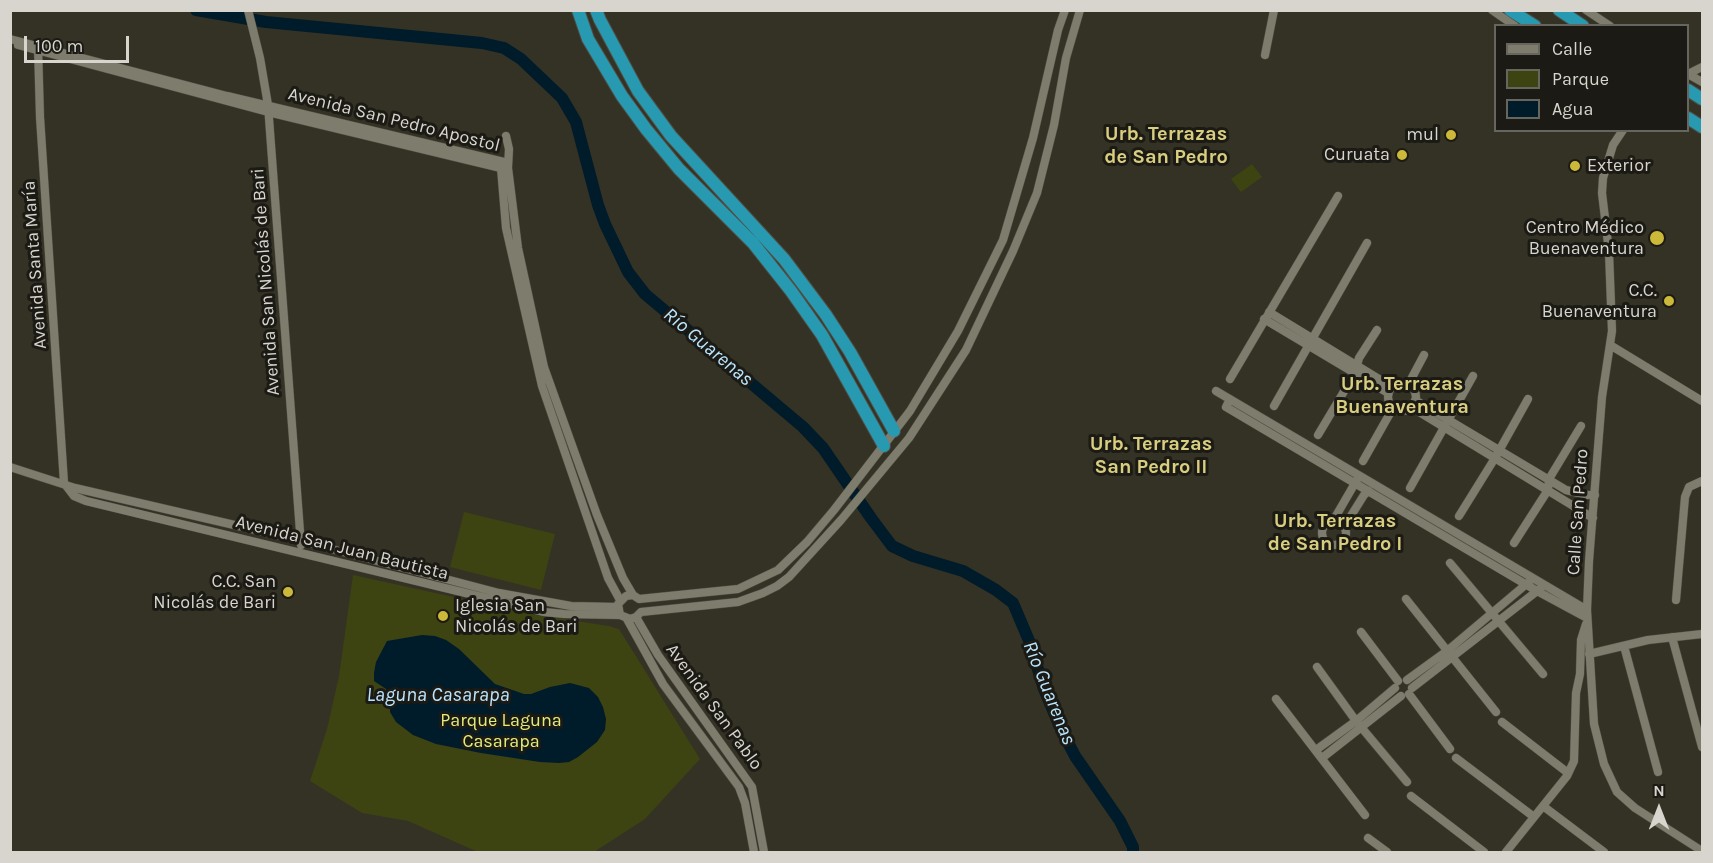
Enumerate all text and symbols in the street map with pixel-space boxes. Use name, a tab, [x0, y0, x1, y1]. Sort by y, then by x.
scale bar	[27, 24, 132, 62]
legend	[1494, 24, 1689, 132]
text: 100 m	[35, 35, 83, 57]
text: Calle	[1552, 38, 1592, 60]
text: Parque	[1552, 68, 1609, 90]
street label: Avenida San Pedro Apostol	[286, 83, 502, 157]
text: Agua	[1552, 98, 1593, 120]
district label: Urb. Terrazas de San Pedro	[1104, 122, 1228, 169]
place label: mul	[1406, 124, 1439, 146]
marker: mul	[1444, 128, 1458, 142]
place label: Curuata	[1324, 144, 1390, 166]
marker: Curuata	[1395, 148, 1409, 162]
place label: Exterior	[1587, 155, 1651, 177]
marker: Exterior	[1568, 159, 1582, 173]
street label: Avenida San Nicolás de Bari	[247, 168, 285, 396]
street label: Avenida Santa María	[18, 180, 52, 350]
place label: Centro Médico Buenaventura	[1526, 217, 1644, 260]
marker: Centro Médico Buenaventura	[1648, 229, 1666, 247]
place label: C.C. Buenaventura	[1542, 280, 1657, 322]
marker: C.C. Buenaventura	[1662, 294, 1676, 308]
water label: Río Guarenas	[658, 303, 758, 391]
district label: Urb. Terrazas Buenaventura	[1335, 372, 1469, 419]
district label: Urb. Terrazas San Pedro II	[1090, 432, 1212, 479]
street label: Calle San Pedro	[1563, 448, 1593, 576]
district label: Urb. Terrazas de San Pedro I	[1268, 509, 1402, 556]
street label: Avenida San Juan Bautista	[233, 511, 451, 585]
place label: C.C. San Nicolás de Bari	[153, 571, 276, 614]
marker: C.C. San Nicolás de Bari	[281, 585, 295, 599]
place label: Iglesia San Nicolás de Bari	[455, 595, 578, 638]
marker: Iglesia San Nicolás de Bari	[436, 609, 450, 623]
water label: Río Guarenas	[1017, 638, 1081, 748]
street label: Avenida San Pablo	[661, 640, 767, 774]
water label: Laguna Casarapa	[366, 683, 510, 707]
park label: Parque Laguna Casarapa	[440, 710, 562, 752]
north arrow	[1629, 779, 1689, 839]
text: N	[1653, 781, 1665, 800]

